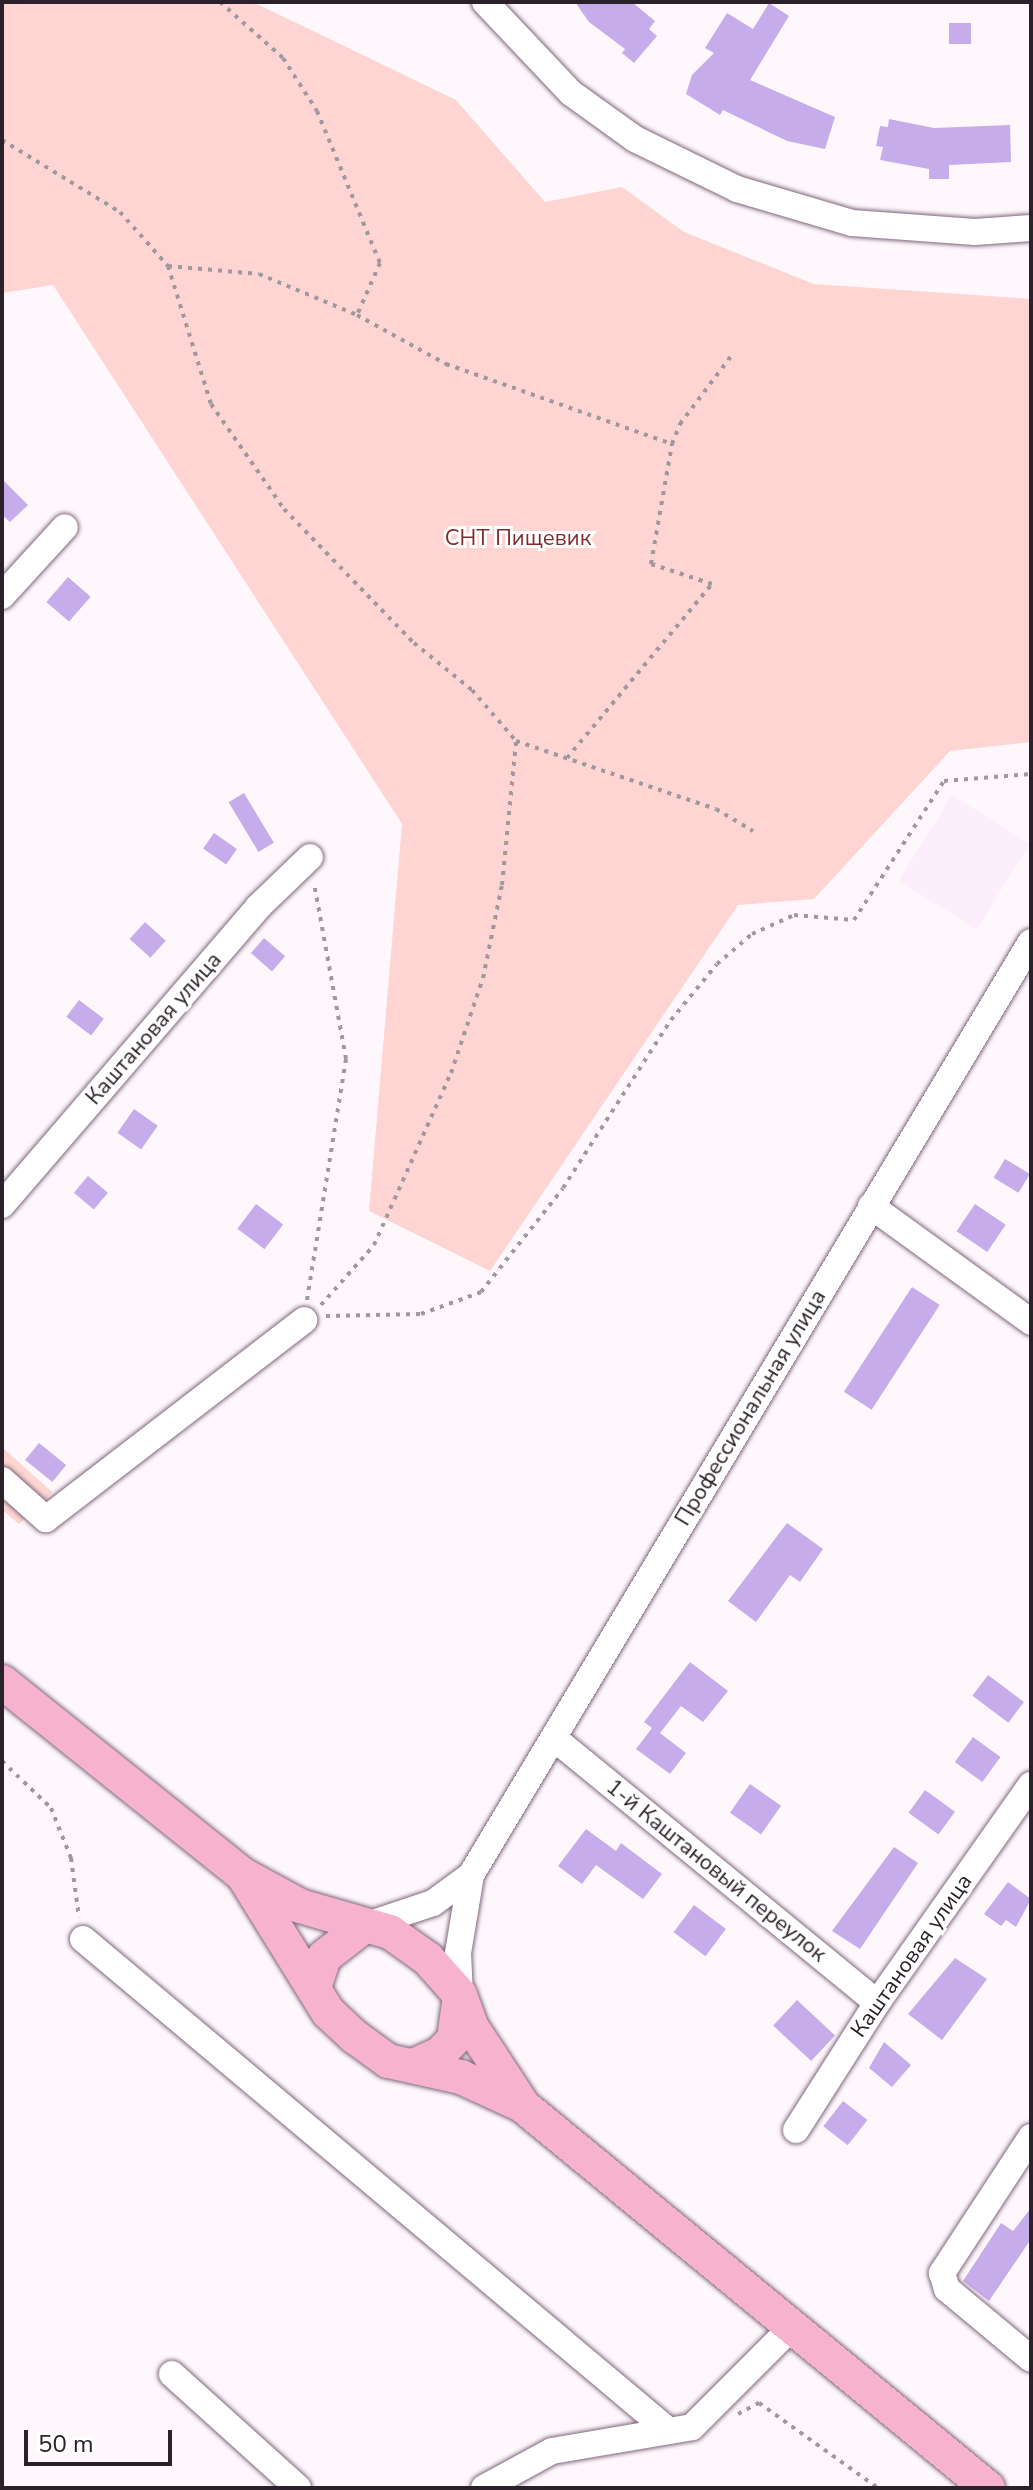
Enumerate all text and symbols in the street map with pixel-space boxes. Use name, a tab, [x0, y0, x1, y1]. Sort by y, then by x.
park label: СНТ Пищевик	[445, 526, 591, 552]
street label: Каштановая улица	[81, 947, 227, 1111]
street label: Профессиональная улица	[670, 1285, 832, 1531]
street label: 1-й Каштановый переулок	[601, 1774, 831, 1968]
street label: Каштановая улица	[846, 1869, 978, 2043]
scale bar	[28, 2414, 176, 2464]
text: 50 m	[38, 2428, 94, 2460]

